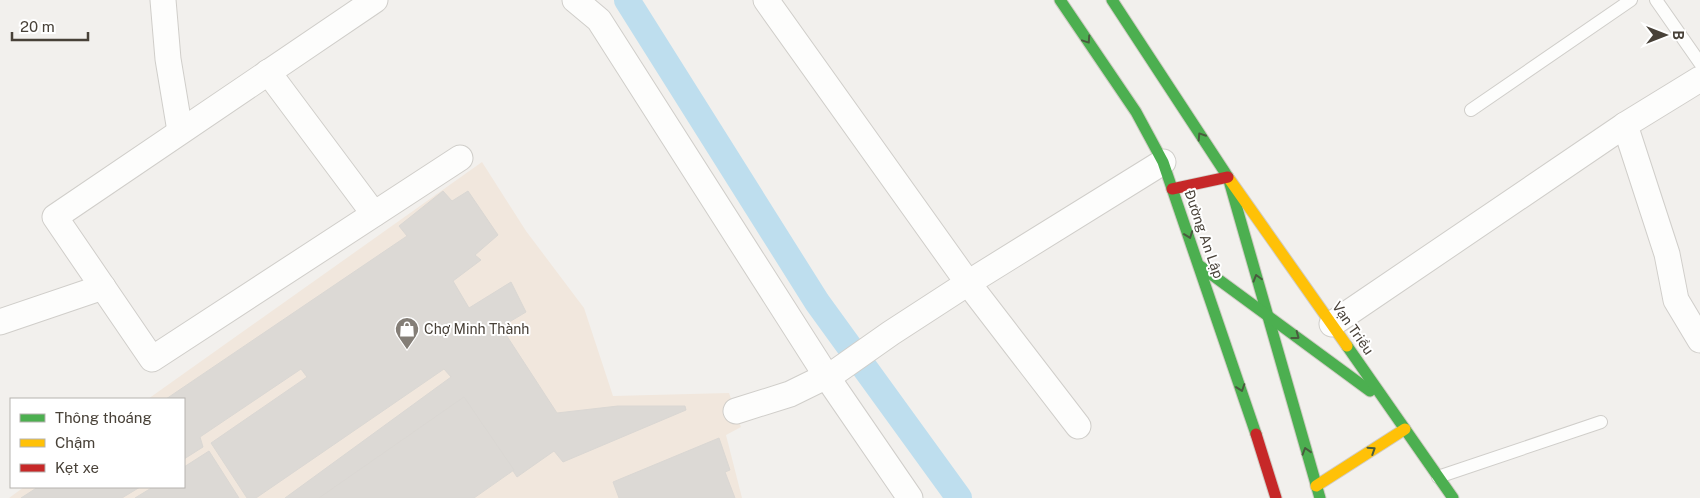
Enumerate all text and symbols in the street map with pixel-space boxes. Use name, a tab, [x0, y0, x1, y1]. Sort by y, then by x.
scale bar	[12, 10, 89, 42]
north arrow	[1640, 10, 1690, 60]
text: 20 m	[20, 18, 55, 35]
text: B	[1670, 30, 1686, 40]
one-way arrow	[1081, 35, 1091, 44]
one-way arrow	[1198, 132, 1207, 141]
street label: Đường An Lập	[1181, 188, 1227, 280]
one-way arrow	[1183, 230, 1193, 238]
one-way arrow	[1252, 274, 1262, 283]
street label: Vạn Triều	[1329, 298, 1377, 358]
shop icon: Chợ Minh Thành	[394, 316, 420, 350]
place label: Chợ Minh Thành	[424, 321, 529, 337]
one-way arrow	[1290, 330, 1299, 338]
one-way arrow	[1236, 384, 1246, 392]
legend	[10, 398, 185, 488]
text: Thông thoáng	[55, 409, 152, 426]
text: Chậm	[55, 434, 95, 451]
one-way arrow	[1366, 447, 1376, 456]
one-way arrow	[1301, 448, 1311, 456]
text: Kẹt xe	[55, 459, 99, 476]

